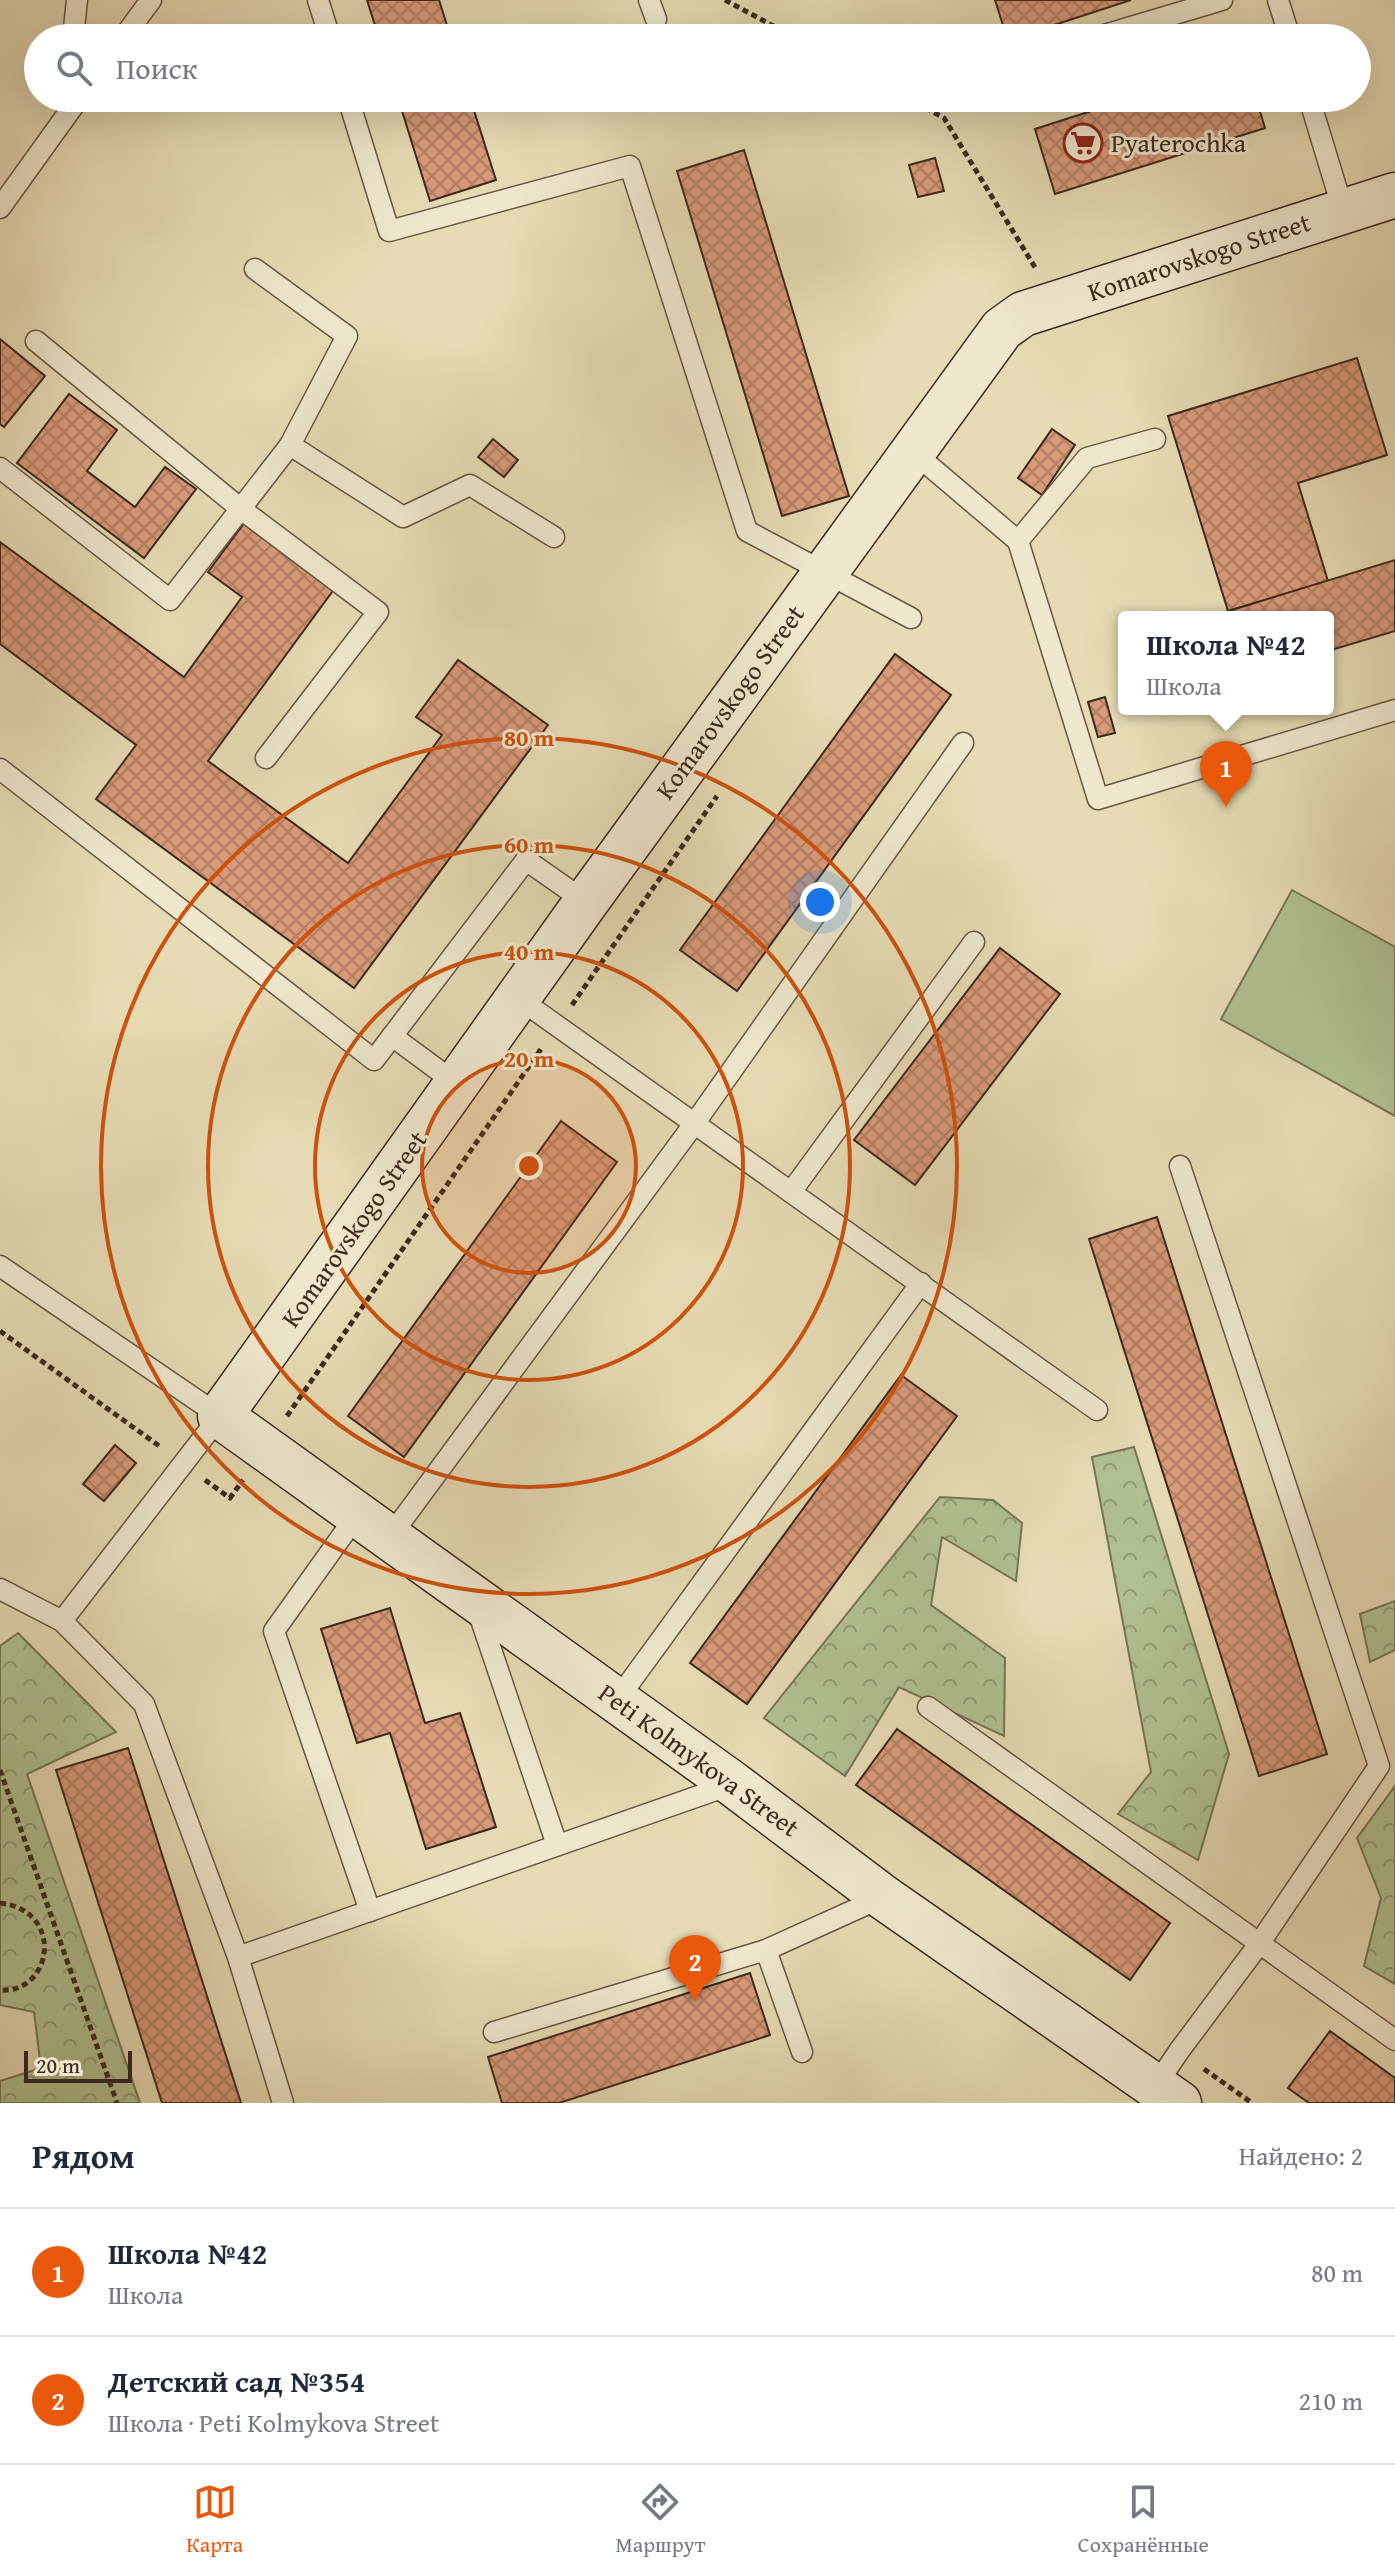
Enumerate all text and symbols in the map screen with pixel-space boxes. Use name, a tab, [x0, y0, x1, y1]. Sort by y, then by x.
search box	[24, 24, 1371, 112]
icon: search	[52, 46, 96, 90]
text: Поиск	[116, 46, 198, 90]
supermarket icon: Pyaterochka	[1062, 122, 1104, 164]
place label: Pyaterochka	[1111, 123, 1247, 162]
street label: Komarovskogo Street	[1082, 202, 1315, 311]
street label: Komarovskogo Street	[646, 596, 814, 807]
popup	[1118, 611, 1334, 715]
text: Школа №42	[1146, 622, 1306, 666]
text: Школа	[1146, 666, 1222, 705]
text: 80 m	[504, 720, 555, 755]
pin: 1	[1200, 741, 1252, 807]
text: 60 m	[504, 827, 555, 862]
your location	[800, 882, 840, 922]
text: 40 m	[504, 934, 555, 969]
text: 20 m	[504, 1041, 555, 1076]
street label: Komarovskogo Street	[271, 1122, 436, 1335]
centre of rings	[515, 1152, 543, 1180]
street label: Peti Kolmykova Street	[591, 1673, 808, 1846]
pin: 2	[669, 1935, 721, 2001]
scale bar	[24, 2047, 132, 2083]
text: 20 m	[36, 2049, 80, 2081]
text: Рядом	[32, 2131, 135, 2180]
text: Найдено: 2	[1239, 2136, 1363, 2175]
text: Школа №42	[108, 2231, 267, 2275]
text: 1	[51, 2253, 65, 2292]
text: 80 m	[1311, 2253, 1363, 2292]
text: Школа	[108, 2275, 183, 2314]
text: Детский сад №354	[108, 2359, 365, 2403]
text: 2	[51, 2381, 65, 2420]
text: 210 m	[1298, 2381, 1363, 2420]
text: Школа · Peti Kolmykova Street	[108, 2403, 439, 2442]
tab: Карта	[186, 2480, 243, 2560]
tab: Маршрут	[615, 2480, 705, 2560]
tab: Сохранённые	[1078, 2480, 1209, 2560]

